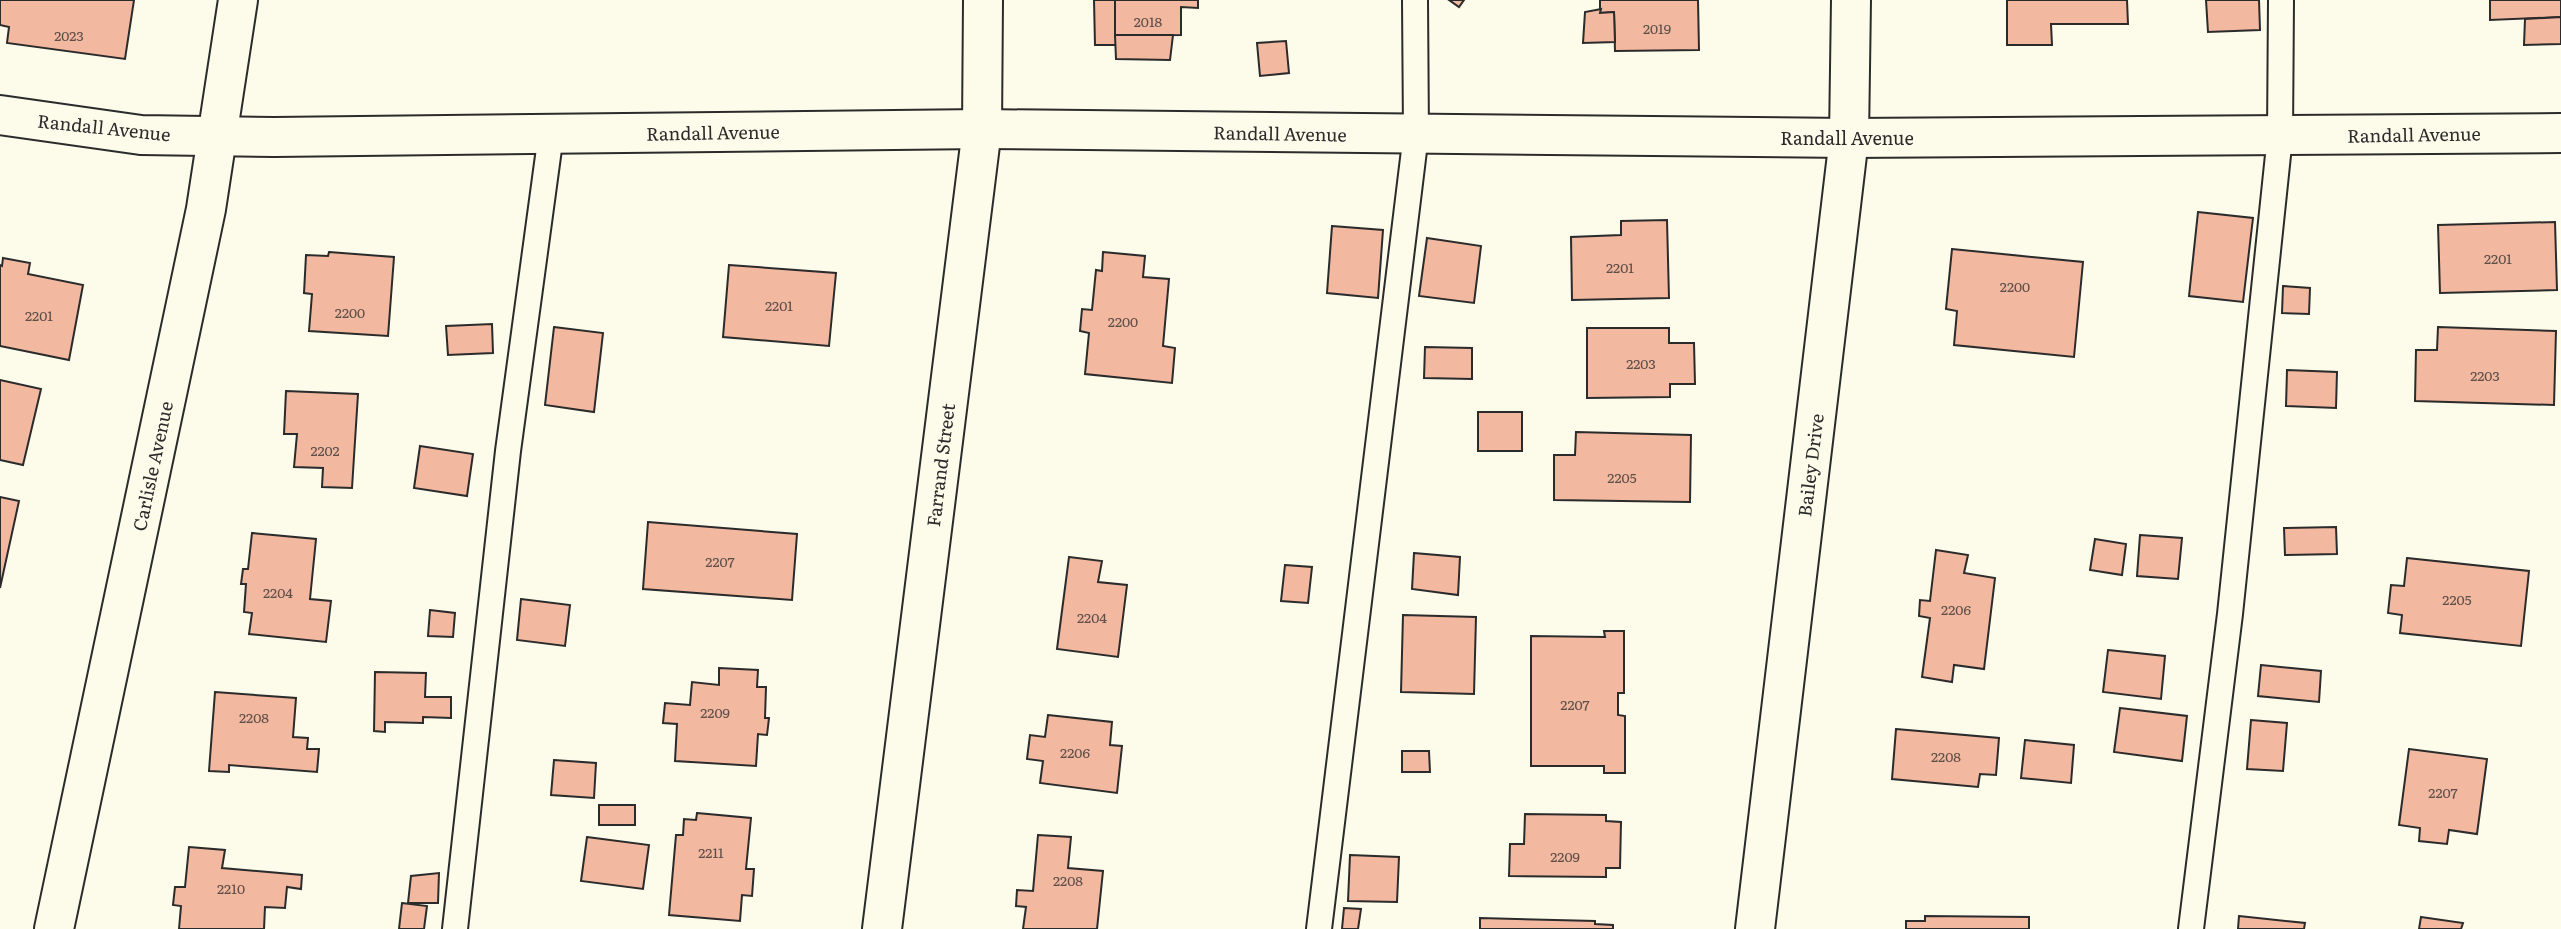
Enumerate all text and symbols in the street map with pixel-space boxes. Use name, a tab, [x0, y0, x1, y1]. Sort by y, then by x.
house number: 2018	[1134, 11, 1163, 31]
house number: 2019	[1643, 18, 1671, 38]
house number: 2023	[54, 25, 84, 45]
street label: Randall Avenue	[36, 107, 172, 147]
street label: Randall Avenue	[646, 117, 780, 147]
street label: Randall Avenue	[1213, 118, 1347, 148]
street label: Randall Avenue	[2347, 119, 2481, 149]
street label: Randall Avenue	[1780, 124, 1914, 151]
house number: 2201	[2484, 248, 2512, 268]
house number: 2201	[1606, 257, 1634, 277]
house number: 2200	[2000, 276, 2030, 296]
house number: 2201	[765, 295, 793, 315]
house number: 2200	[335, 302, 365, 322]
house number: 2201	[25, 305, 53, 325]
house number: 2200	[1108, 311, 1138, 331]
house number: 2203	[1626, 353, 1656, 373]
house number: 2203	[2470, 365, 2500, 385]
street label: Carlisle Avenue	[125, 399, 179, 533]
street label: Farrand Street	[919, 401, 961, 528]
street label: Bailey Drive	[1790, 412, 1830, 518]
house number: 2202	[310, 440, 340, 460]
house number: 2205	[1607, 467, 1637, 487]
house number: 2207	[705, 551, 735, 571]
house number: 2204	[263, 582, 293, 602]
house number: 2205	[2442, 589, 2472, 609]
house number: 2206	[1941, 599, 1971, 619]
house number: 2204	[1077, 607, 1107, 627]
house number: 2207	[1560, 694, 1590, 714]
house number: 2209	[700, 702, 730, 722]
house number: 2208	[239, 707, 269, 727]
house number: 2206	[1060, 742, 1090, 762]
house number: 2208	[1931, 746, 1961, 766]
house number: 2207	[2428, 782, 2458, 802]
house number: 2211	[698, 842, 724, 862]
house number: 2209	[1550, 846, 1580, 866]
house number: 2208	[1053, 870, 1083, 890]
house number: 2210	[217, 878, 245, 898]

